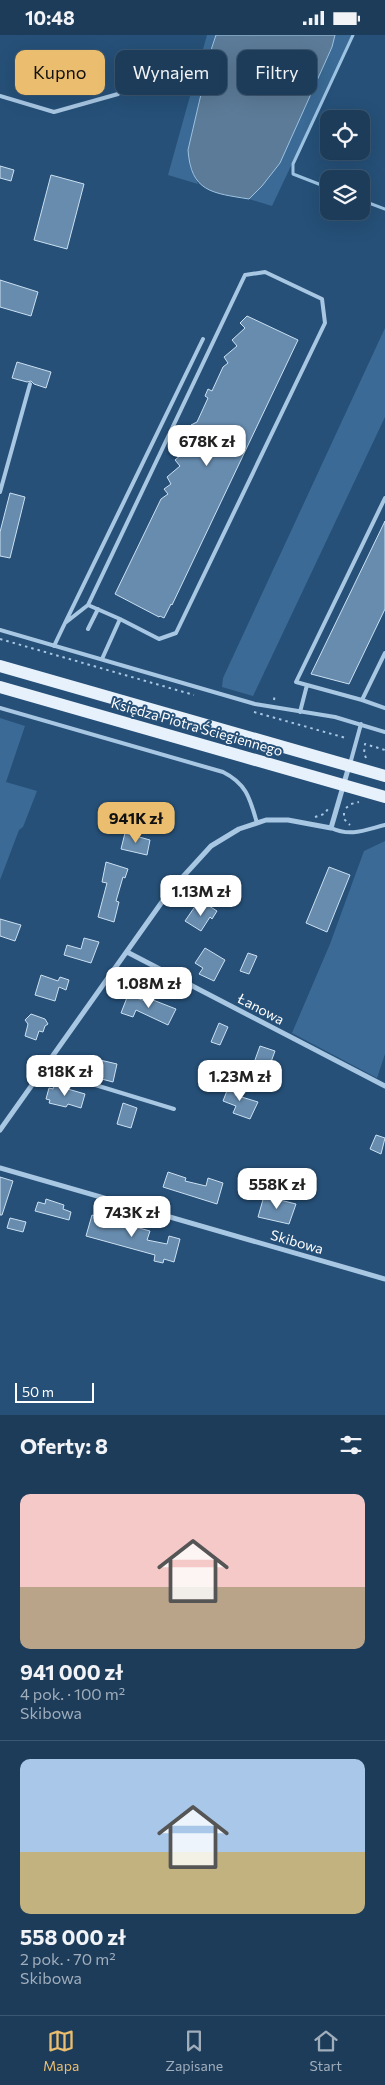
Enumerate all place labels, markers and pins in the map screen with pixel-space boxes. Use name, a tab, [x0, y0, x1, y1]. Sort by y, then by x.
pin: 678K zł	[161, 425, 253, 467]
pin: 941K zł	[90, 801, 182, 844]
pin: 1.13M zł	[149, 875, 253, 917]
pin: 1.08M zł	[97, 967, 201, 1009]
pin: 818K zł	[19, 1055, 111, 1097]
pin: 1.23M zł	[188, 1059, 292, 1102]
pin: 558K zł	[231, 1167, 323, 1210]
pin: 743K zł	[86, 1195, 178, 1238]

